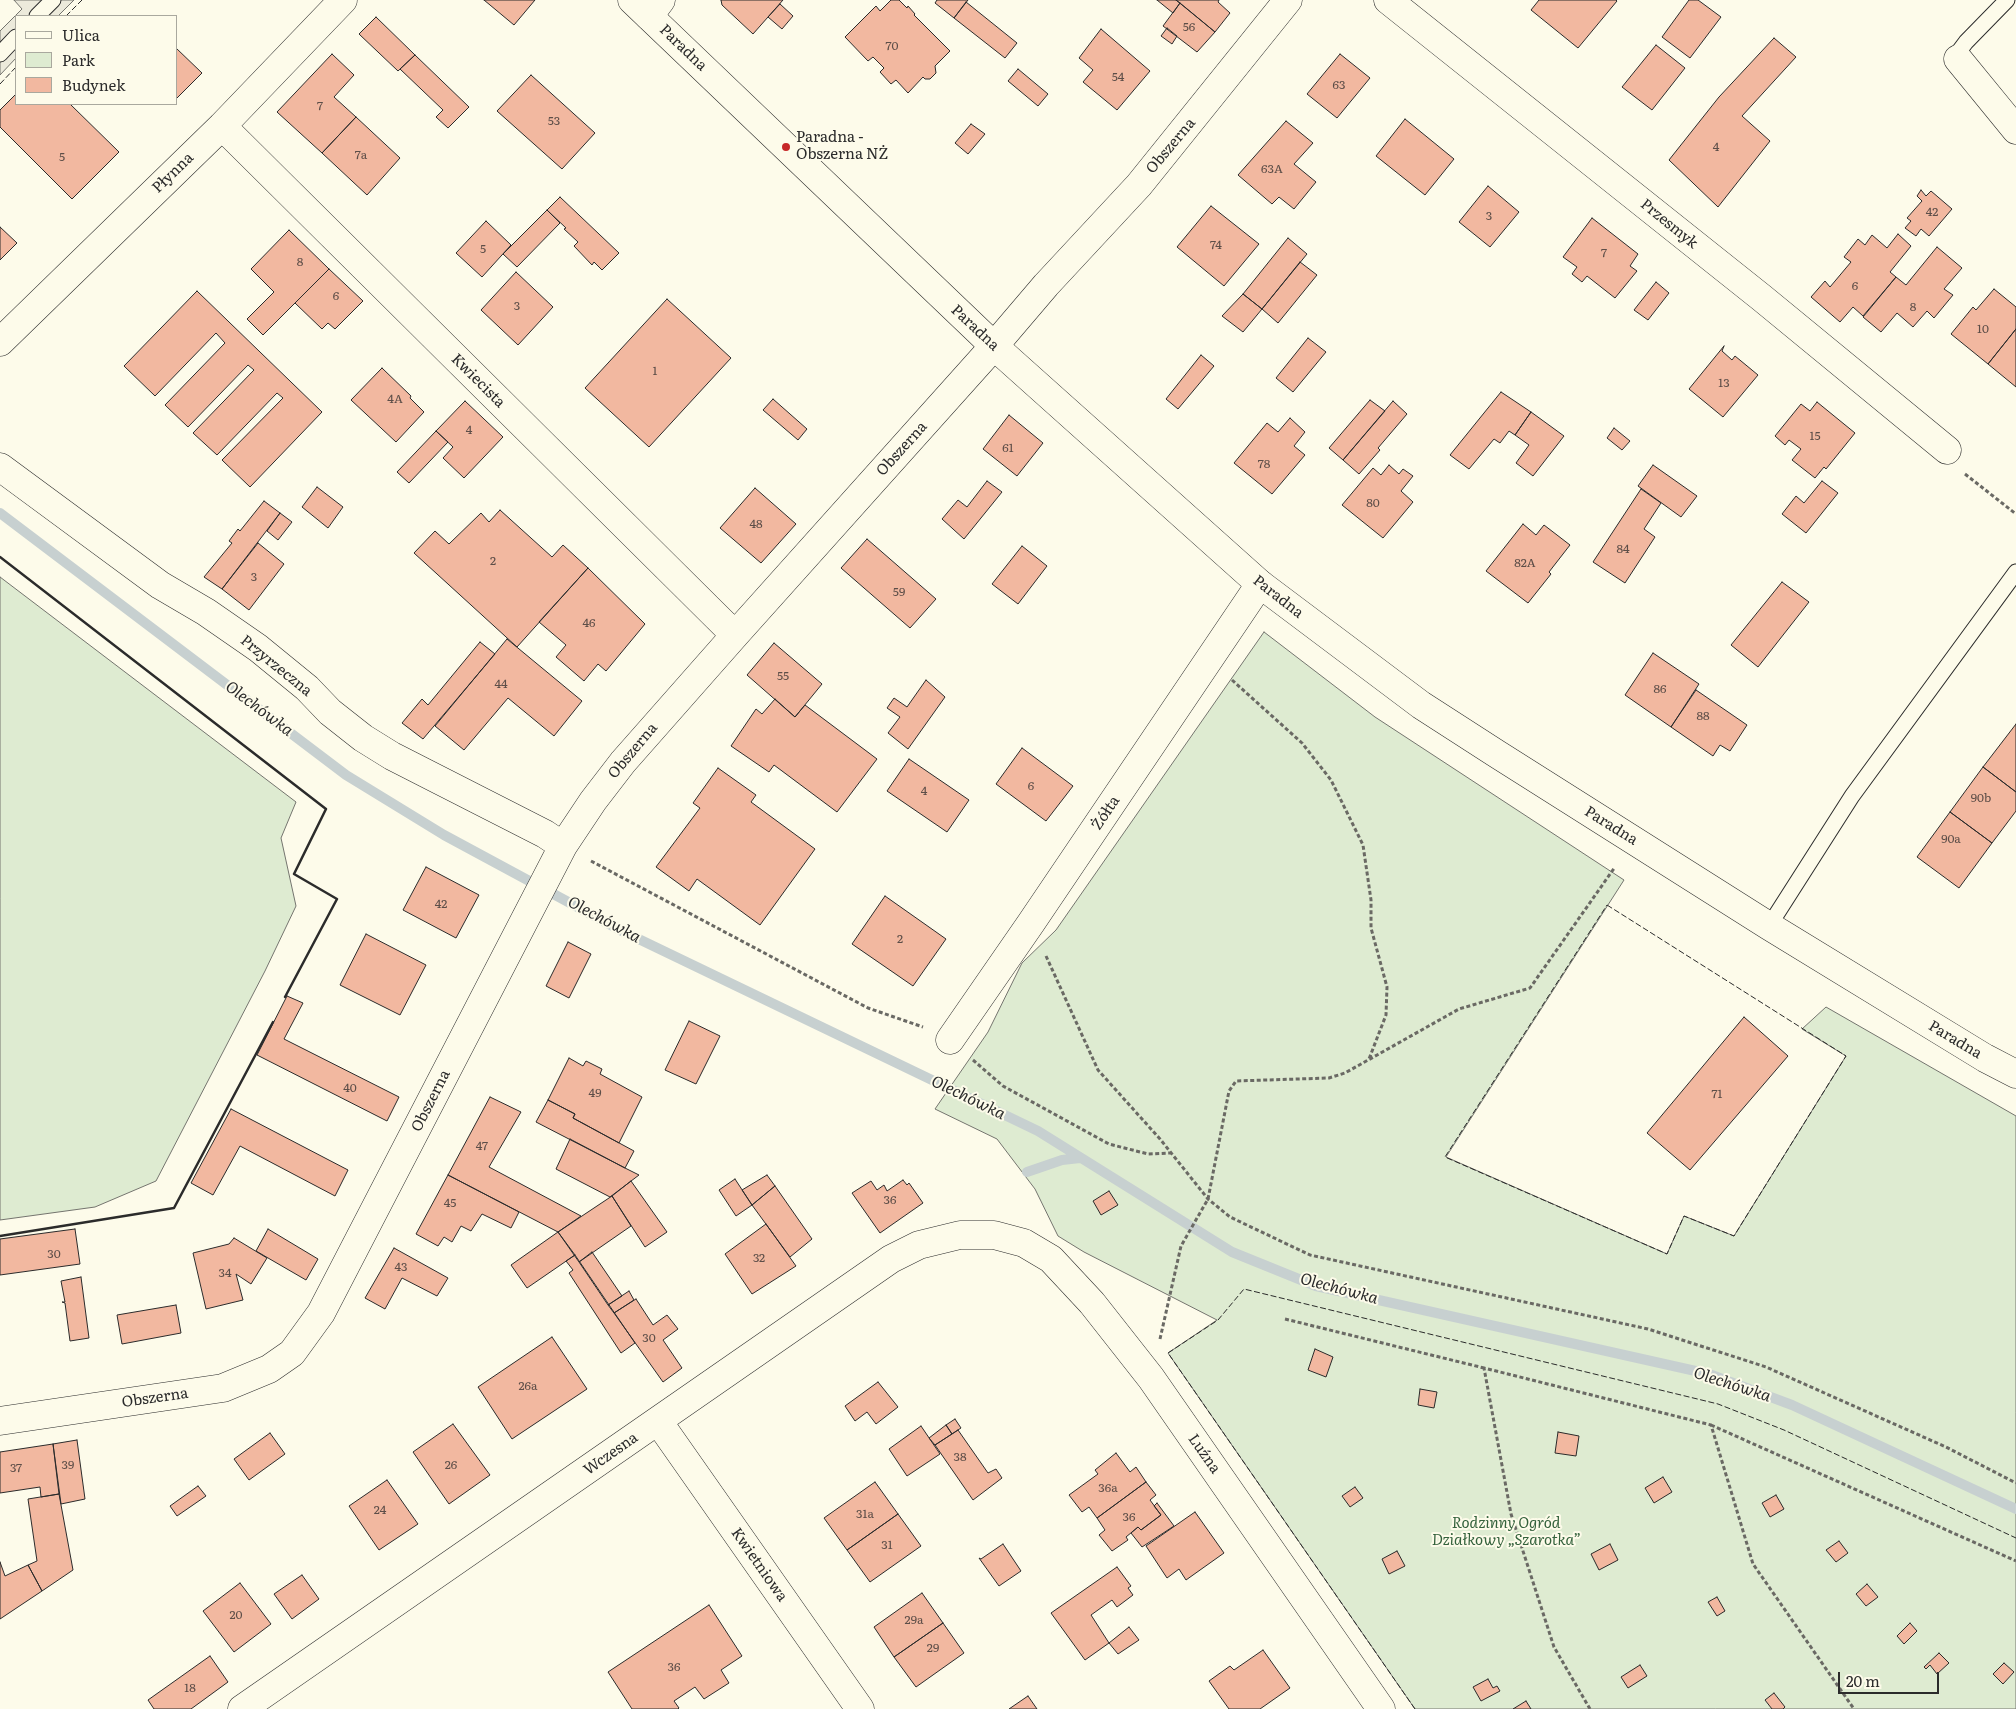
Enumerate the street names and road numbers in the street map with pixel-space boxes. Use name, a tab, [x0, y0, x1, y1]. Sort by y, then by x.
street label: Paradna	[655, 21, 711, 75]
street label: Obszerna	[1143, 115, 1199, 177]
street label: Płynna	[149, 149, 197, 197]
street label: Przesmyk	[1637, 195, 1701, 253]
street label: Paradna	[947, 301, 1003, 355]
street label: Kwiecista	[447, 350, 509, 412]
street label: Obszerna	[873, 418, 931, 480]
street label: Paradna	[1249, 572, 1307, 622]
street label: Przyrzeczna	[237, 632, 315, 700]
street label: Obszerna	[605, 720, 661, 782]
street label: Żółta	[1088, 793, 1124, 833]
street label: Paradna	[1581, 803, 1641, 849]
street label: Paradna	[1925, 1017, 1985, 1063]
street label: Obszerna	[408, 1067, 454, 1135]
street label: Obszerna	[121, 1384, 189, 1412]
street label: Wczesna	[580, 1429, 642, 1479]
street label: Luźna	[1184, 1431, 1224, 1477]
street label: Kwietniowa	[727, 1525, 791, 1605]

